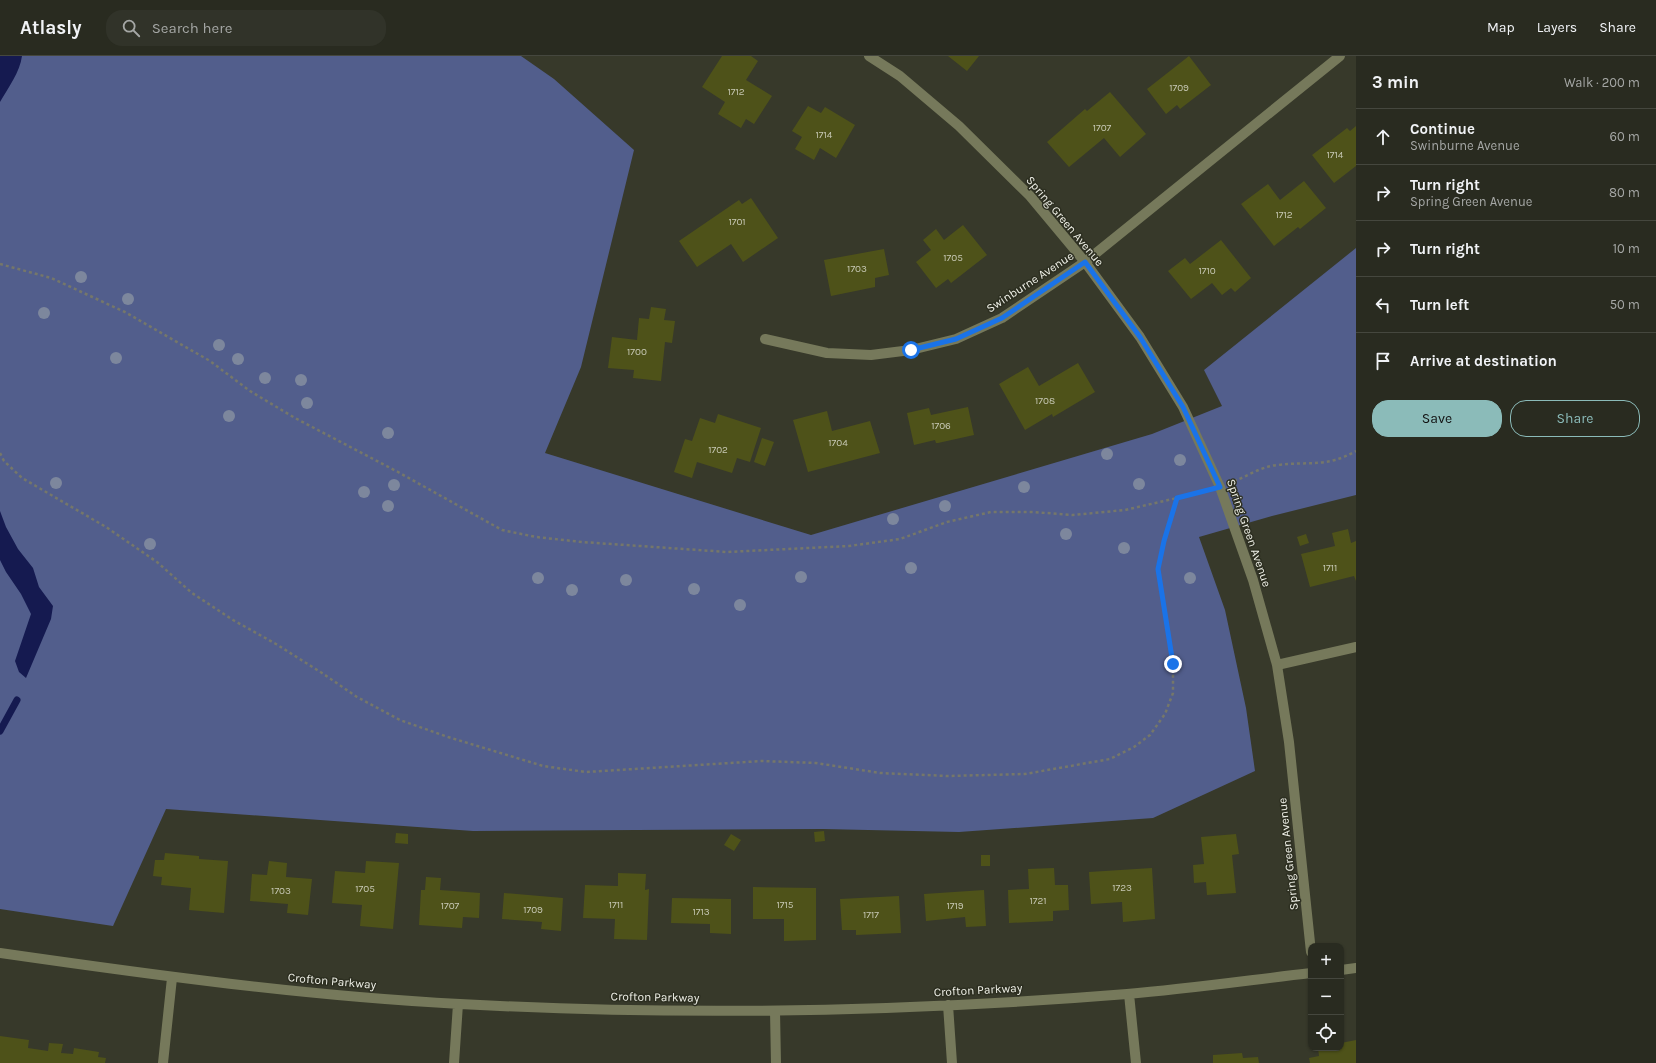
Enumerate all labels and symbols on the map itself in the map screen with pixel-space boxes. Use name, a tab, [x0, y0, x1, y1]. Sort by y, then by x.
house number: 1709	[1169, 82, 1189, 94]
house number: 1712	[727, 86, 745, 98]
house number: 1707	[1093, 122, 1112, 134]
house number: 1714	[816, 129, 833, 141]
house number: 1714	[1327, 149, 1344, 161]
street label: Spring Green Avenue	[1023, 173, 1107, 269]
house number: 1712	[1275, 209, 1293, 221]
house number: 1701	[728, 216, 746, 228]
street label: Swinburne Avenue	[984, 249, 1076, 315]
house number: 1705	[943, 252, 963, 264]
house number: 1703	[847, 263, 867, 275]
house number: 1710	[1198, 265, 1216, 277]
route start	[902, 341, 920, 359]
house number: 1700	[627, 346, 647, 358]
house number: 1708	[1035, 395, 1055, 407]
house number: 1706	[931, 420, 951, 432]
house number: 1704	[828, 437, 848, 449]
house number: 1702	[708, 444, 728, 456]
street label: Spring Green Avenue	[1224, 477, 1274, 589]
house number: 1711	[1323, 562, 1337, 574]
route end	[1164, 655, 1182, 673]
street label: Spring Green Avenue	[1275, 797, 1301, 911]
house number: 1723	[1112, 882, 1132, 894]
house number: 1705	[355, 883, 375, 895]
house number: 1703	[271, 885, 291, 897]
house number: 1721	[1029, 895, 1047, 907]
house number: 1711	[609, 899, 623, 911]
house number: 1715	[777, 899, 794, 911]
house number: 1707	[441, 900, 460, 912]
house number: 1719	[946, 900, 964, 912]
house number: 1709	[523, 904, 543, 916]
house number: 1713	[692, 906, 710, 918]
house number: 1717	[863, 909, 879, 921]
street label: Crofton Parkway	[287, 970, 377, 992]
street label: Crofton Parkway	[933, 981, 1023, 999]
street label: Crofton Parkway	[611, 989, 700, 1005]

